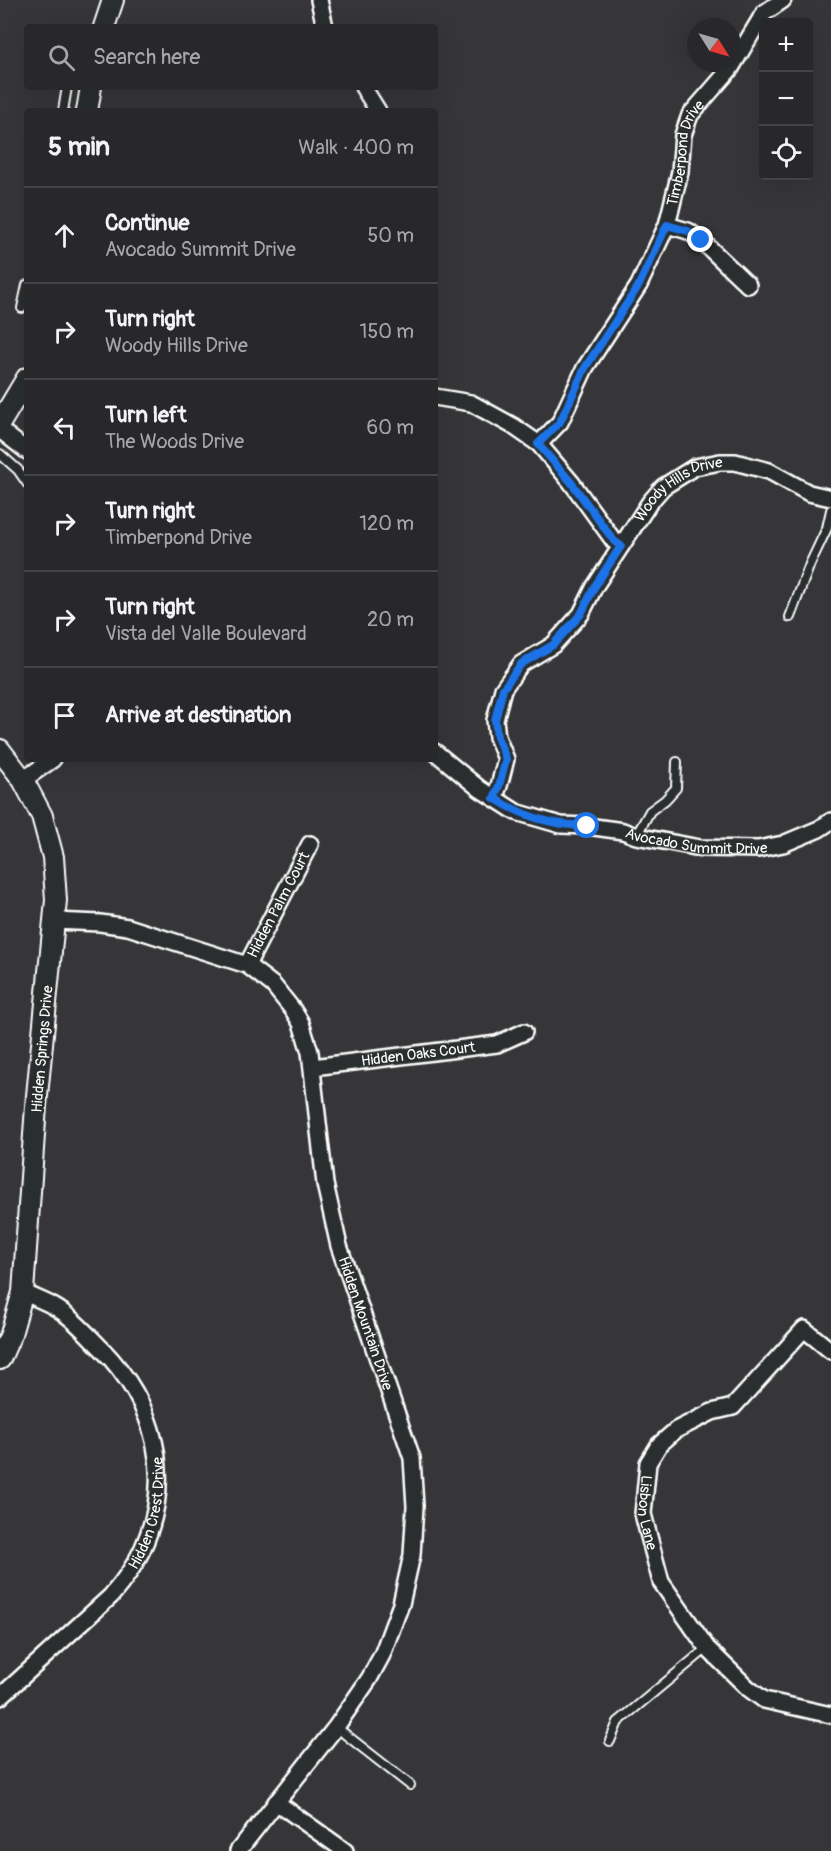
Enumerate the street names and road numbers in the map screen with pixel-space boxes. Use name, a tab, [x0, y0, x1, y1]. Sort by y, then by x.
street label: Timberpond Drive	[663, 96, 709, 208]
street label: Woody Hills Drive	[630, 453, 725, 526]
street label: Avocado Summit Drive	[622, 824, 770, 859]
street label: Hidden Palm Court	[243, 848, 315, 961]
street label: Hidden Springs Drive	[27, 984, 58, 1113]
street label: Hidden Oaks Court	[360, 1038, 477, 1071]
street label: Hidden Mountain Drive	[333, 1254, 397, 1393]
street label: Hidden Crest Drive	[124, 1456, 168, 1573]
street label: Lisbon Lane	[633, 1474, 661, 1553]

